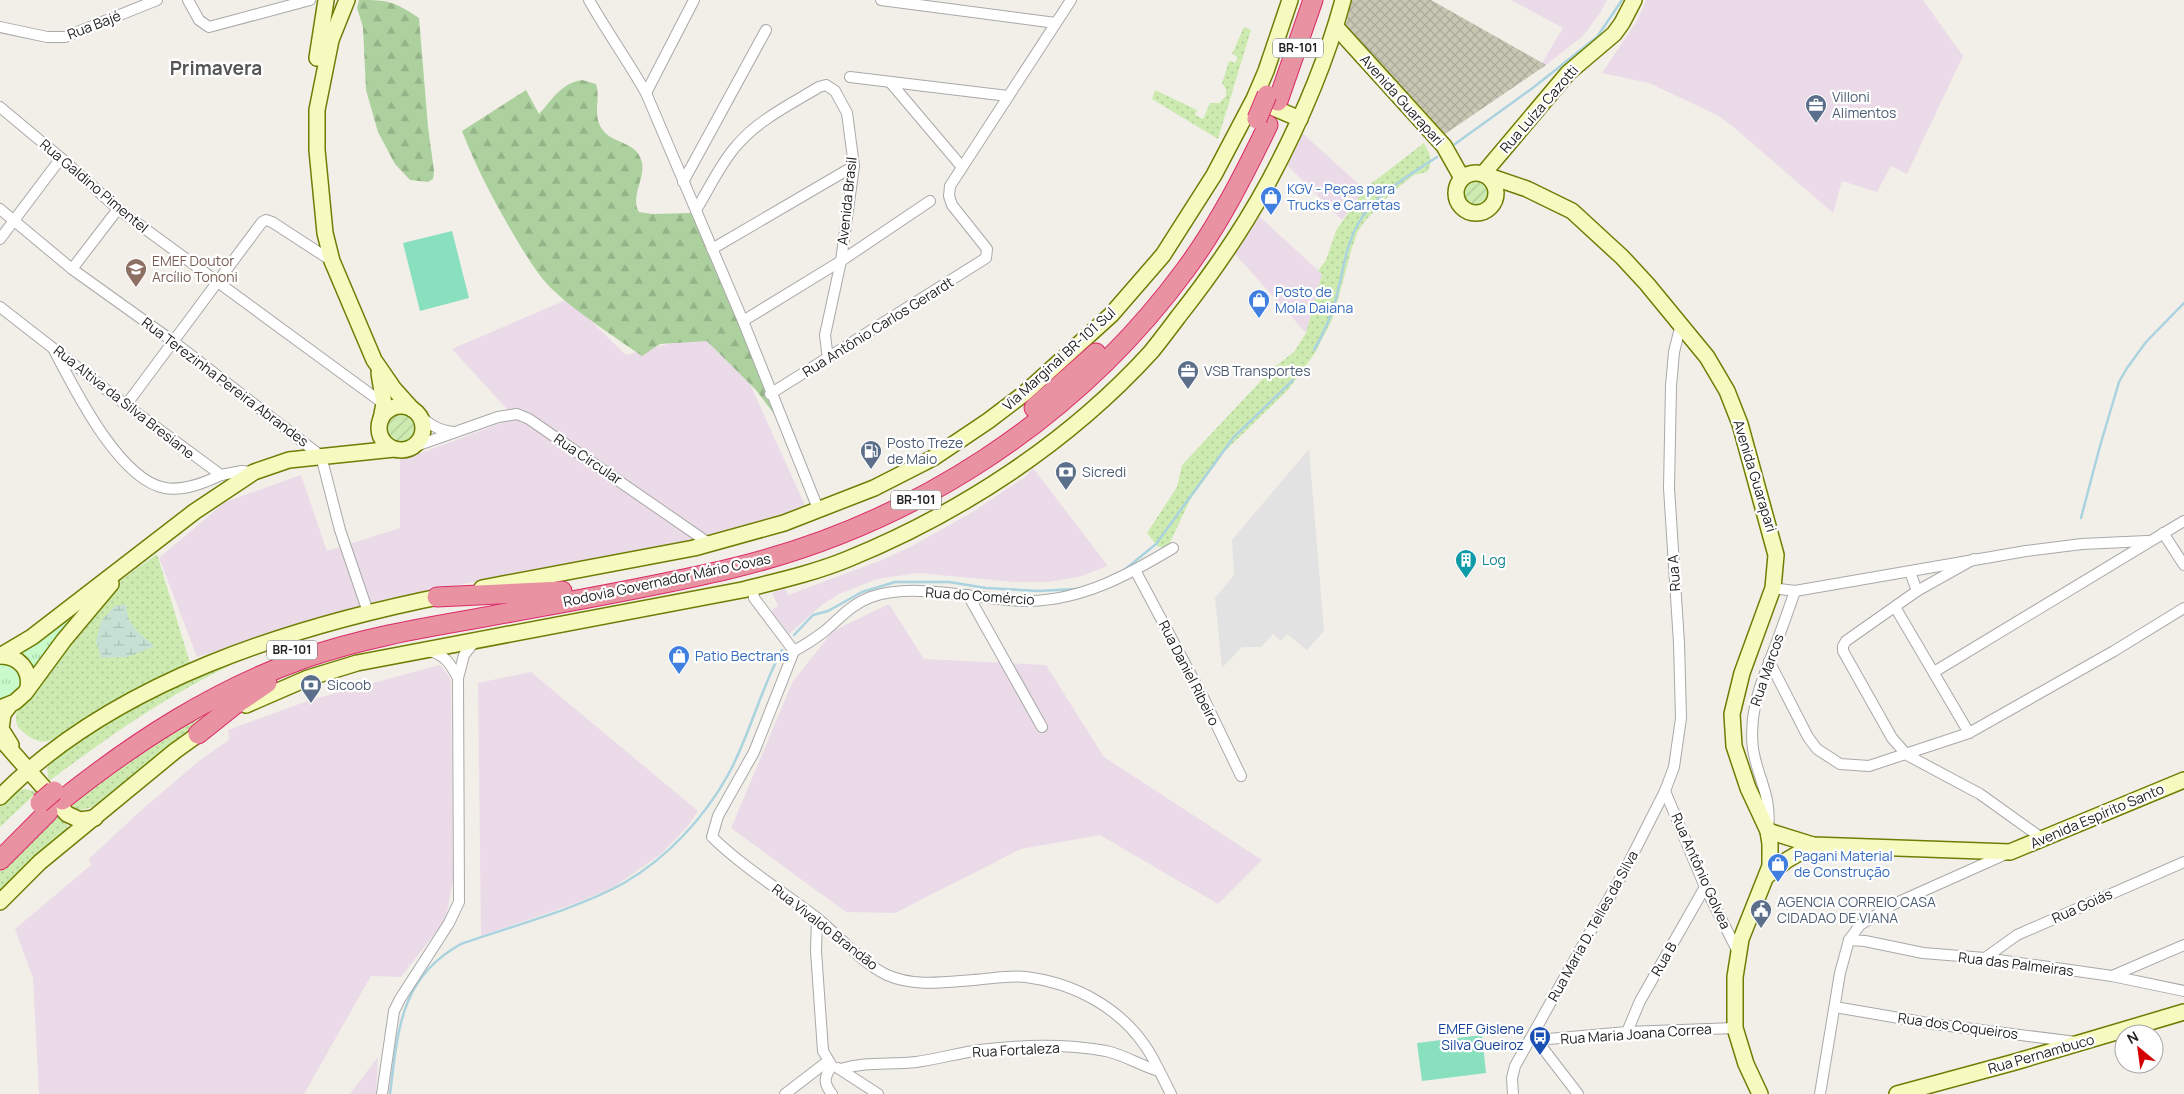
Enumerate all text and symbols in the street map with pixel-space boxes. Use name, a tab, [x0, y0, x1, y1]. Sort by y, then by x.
street label: Rua Bajé	[64, 6, 123, 43]
road number: BR-101	[1273, 38, 1323, 58]
street label: Avenida Guarapari	[1356, 50, 1448, 149]
district label: Primavera	[170, 55, 262, 81]
street label: Rua Luíza Cazotti	[1495, 61, 1582, 157]
place label: Villoni Alimentos	[1832, 87, 1896, 122]
office icon: Villoni Alimentos	[1804, 93, 1828, 124]
street label: Rua Galdino Pimentel	[36, 135, 153, 237]
street label: Avenida Brasil	[832, 156, 861, 246]
place label: KGV - Peças para Trucks e Carretas	[1287, 179, 1400, 214]
shop icon: KGV - Peças para Trucks e Carretas	[1259, 185, 1283, 216]
place label: EMEF Doutor Arcílio Tononi	[152, 251, 238, 286]
school or university icon: EMEF Doutor Arcílio Tononi	[124, 257, 148, 288]
street label: Rua Antônio Carlos Gerardt	[798, 272, 957, 381]
place label: Posto de Mola Daiana	[1275, 282, 1353, 317]
shop icon: Posto de Mola Daiana	[1247, 288, 1271, 319]
street label: Via Marginal BR-101 Sul	[998, 303, 1119, 414]
street label: Rua Terezinha Pereira Abrandes	[138, 313, 313, 451]
street label: Rua Altiva da Silva Bresiane	[50, 341, 199, 463]
office icon: VSB Transportes	[1176, 359, 1200, 390]
place label: VSB Transportes	[1204, 361, 1311, 380]
street label: Avenida Guarapari	[1729, 417, 1782, 534]
street label: Rua Circular	[551, 429, 626, 488]
place label: Posto Treze de Maio	[887, 433, 963, 468]
fuel station icon: Posto Treze de Maio	[859, 439, 883, 470]
bank icon: Sicredi	[1054, 460, 1078, 491]
place label: Sicredi	[1082, 462, 1126, 481]
road number: BR-101	[891, 490, 941, 510]
street label: Rodovia Governador Mário Covas	[561, 548, 772, 611]
building icon: Log	[1454, 548, 1478, 579]
place label: Log	[1482, 550, 1506, 569]
street label: Rua A	[1663, 554, 1684, 592]
street label: Rua do Comércio	[925, 582, 1035, 609]
street label: Rua Daniel Ribeiro	[1155, 617, 1224, 729]
street label: Rua Marcos	[1745, 631, 1788, 709]
road number: BR-101	[267, 640, 317, 660]
shop icon: Patio Bectrans	[667, 644, 691, 675]
place label: Patio Bectrans	[695, 646, 789, 665]
bank icon: Sicoob	[299, 673, 323, 704]
place label: Sicoob	[327, 675, 371, 694]
street label: Avenida Espírito Santo	[2027, 779, 2167, 852]
street label: Rua Antônio Golvea	[1667, 810, 1736, 932]
place label: Pagani Material de Construção	[1794, 846, 1893, 881]
street label: Rua Maria D. Telles da Silva	[1543, 847, 1642, 1005]
shop icon: Pagani Material de Construção	[1766, 852, 1790, 883]
street label: Rua Vivaldo Brandão	[768, 879, 882, 974]
street label: Rua Goiás	[2049, 884, 2115, 927]
place label: AGENCIA CORREIO CASA CIDADAO DE VIANA	[1777, 892, 1936, 927]
public building icon: AGENCIA CORREIO CASA CIDADAO DE VIANA	[1749, 898, 1773, 929]
street label: Rua B	[1646, 938, 1681, 979]
street label: Rua das Palmeiras	[1957, 947, 2075, 980]
street label: Rua dos Coqueiros	[1897, 1008, 2019, 1043]
place label: EMEF Gislene Silva Queiroz	[1438, 1019, 1524, 1054]
street label: Rua Maria Joana Correa	[1560, 1019, 1712, 1048]
north arrow	[2114, 1024, 2164, 1074]
bus stop icon: EMEF Gislene Silva Queiroz	[1528, 1025, 1552, 1056]
text: N	[2123, 1026, 2141, 1048]
street label: Rua Pernambuco	[1985, 1029, 2096, 1078]
street label: Rua Fortaleza	[972, 1038, 1060, 1061]

